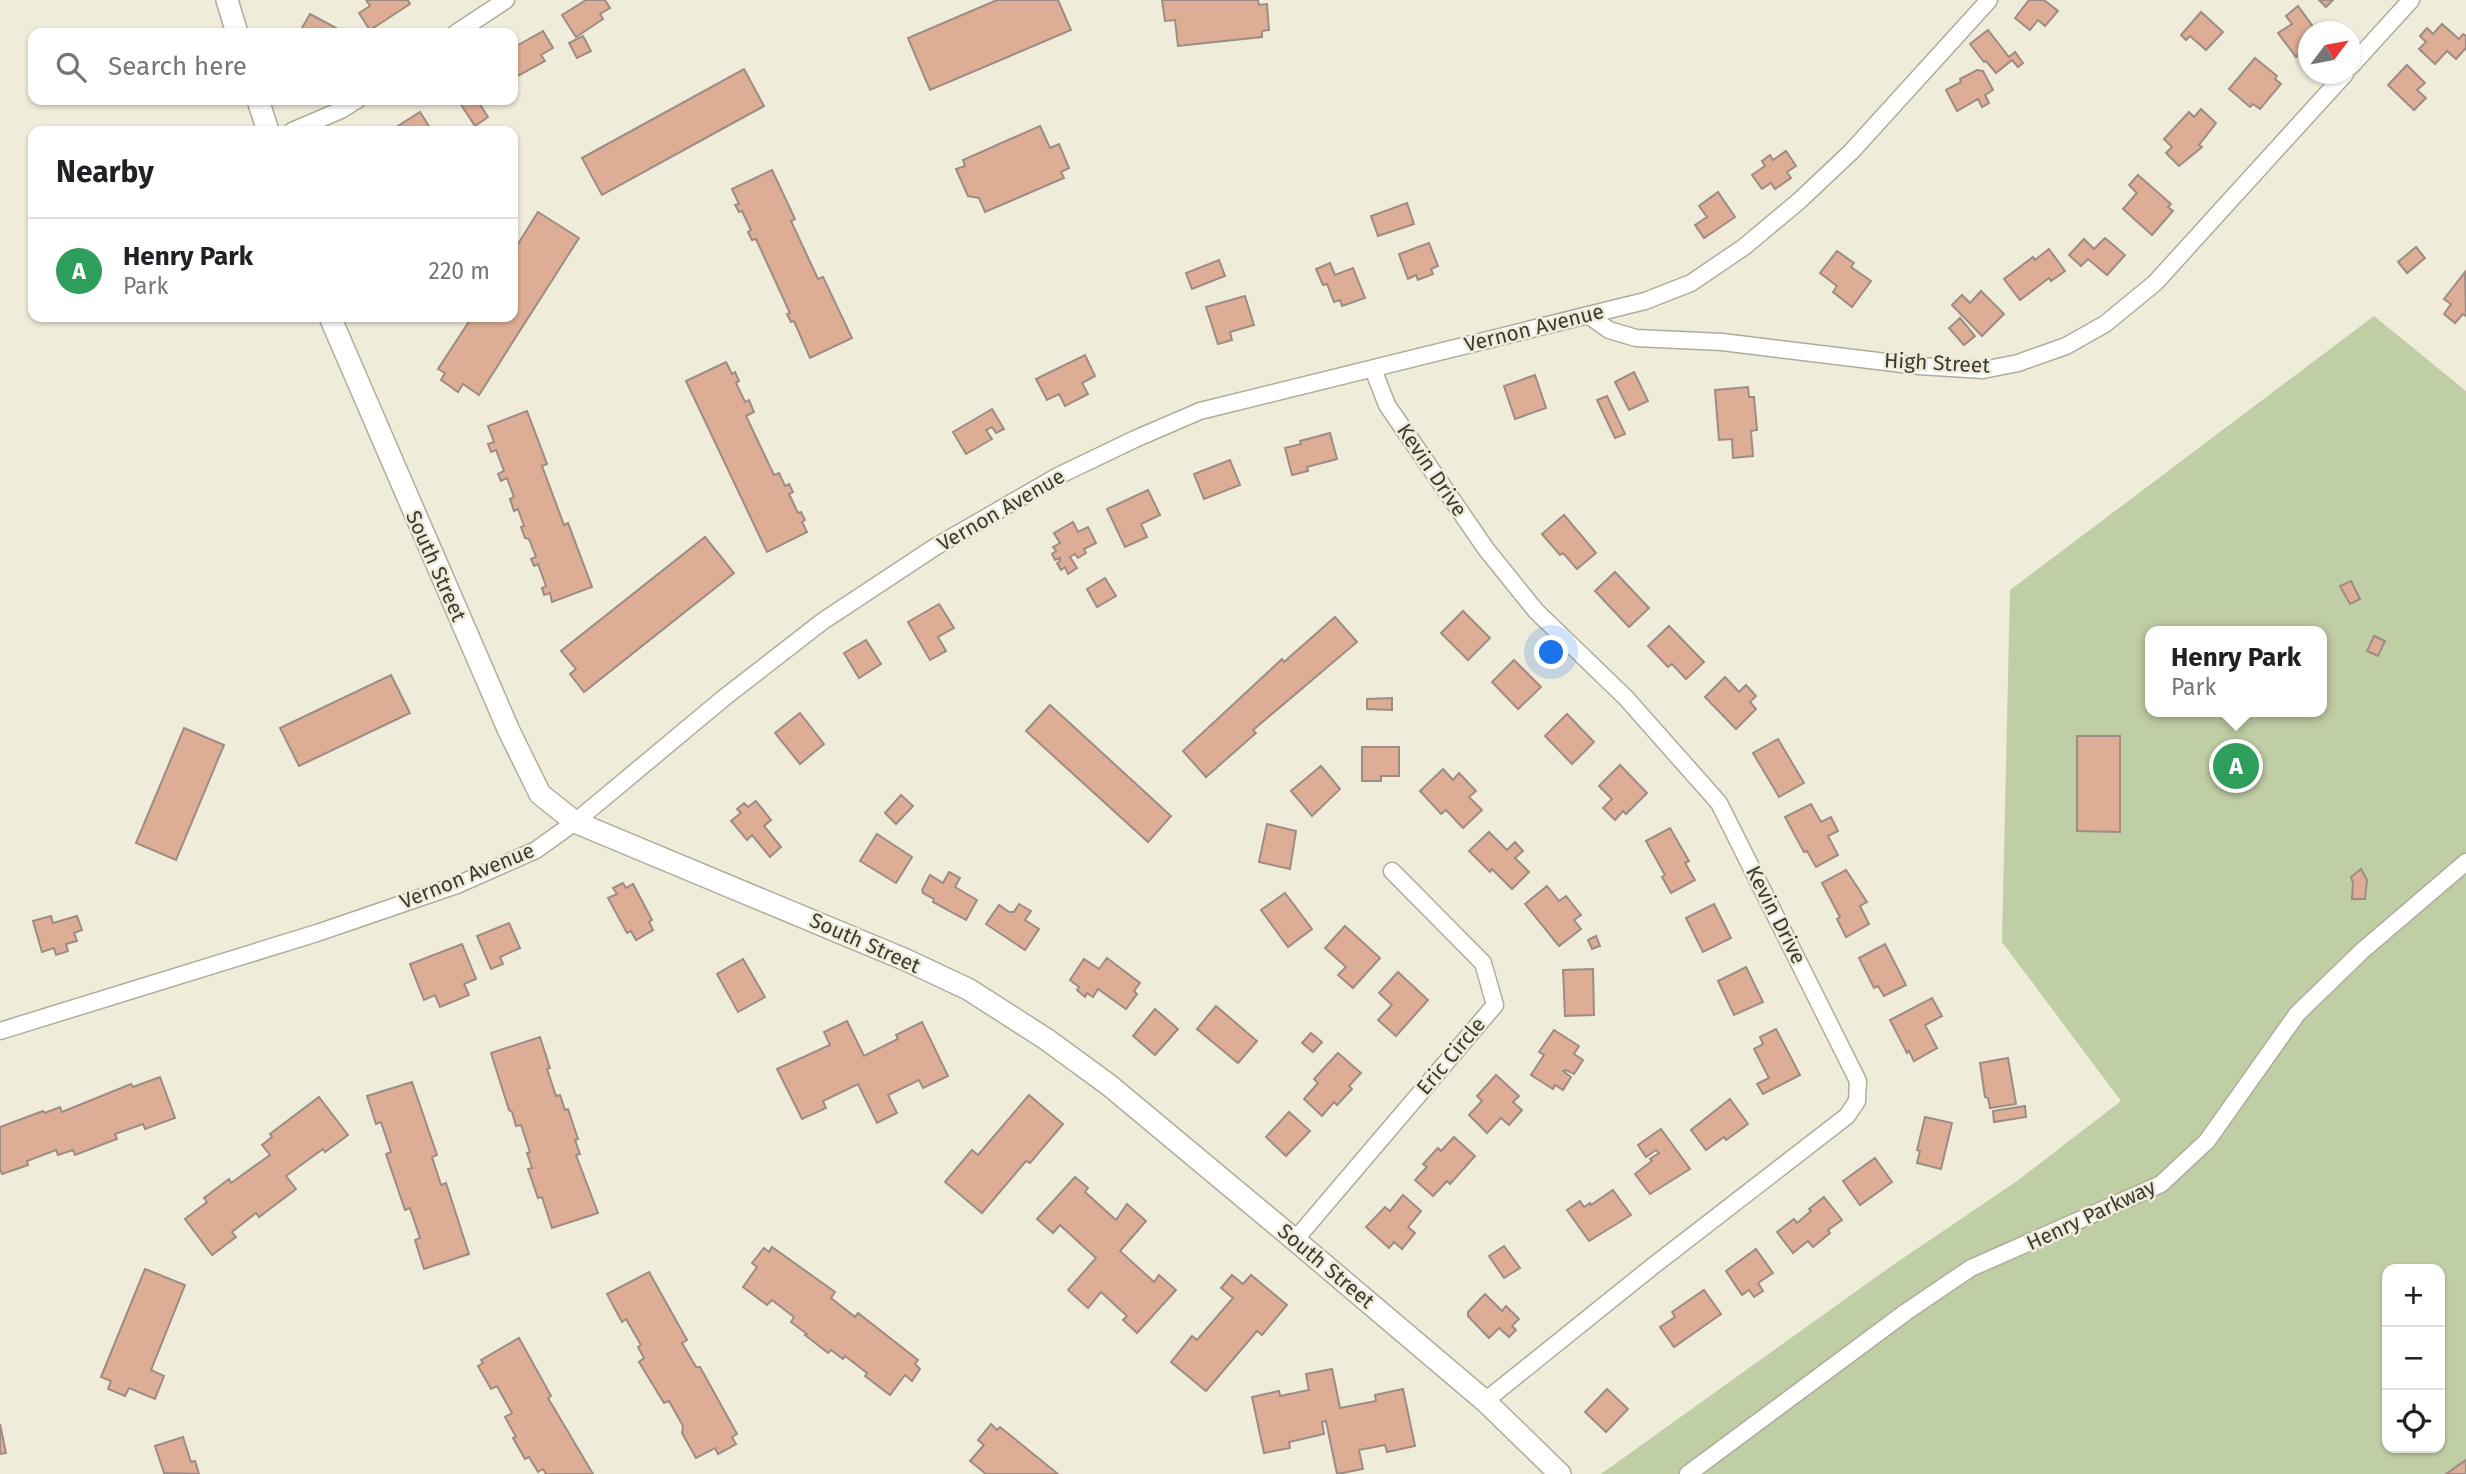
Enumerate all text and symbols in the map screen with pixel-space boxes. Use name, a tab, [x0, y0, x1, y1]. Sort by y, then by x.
north arrow	[2298, 21, 2361, 84]
search box	[28, 28, 518, 105]
icon: search	[52, 48, 90, 86]
text: Search here	[108, 51, 247, 82]
text: Nearby	[56, 154, 154, 190]
text: Henry Park	[123, 241, 253, 272]
text: A	[72, 257, 86, 285]
text: 220 m	[429, 257, 490, 285]
text: Park	[123, 272, 168, 300]
street label: Vernon Avenue	[1462, 298, 1606, 358]
street label: High Street	[1883, 347, 1991, 379]
street label: Kevin Drive	[1391, 418, 1473, 522]
street label: Vernon Avenue	[933, 463, 1069, 557]
street label: South Street	[400, 507, 472, 626]
popup	[2145, 626, 2327, 717]
your location	[1534, 635, 1568, 669]
text: Henry Park	[2171, 642, 2301, 673]
text: Park	[2171, 673, 2216, 701]
pin: A	[2213, 740, 2259, 792]
street label: Vernon Avenue	[396, 837, 538, 915]
street label: Kevin Drive	[1740, 862, 1812, 968]
street label: South Street	[806, 907, 925, 979]
street label: Eric Circle	[1411, 1012, 1491, 1100]
street label: Henry Parkway	[2022, 1173, 2160, 1256]
street label: South Street	[1272, 1218, 1380, 1314]
map controls	[2382, 1264, 2445, 1453]
button: +	[2382, 1264, 2445, 1327]
button: −	[2382, 1327, 2445, 1390]
button: locate	[2382, 1390, 2445, 1453]

